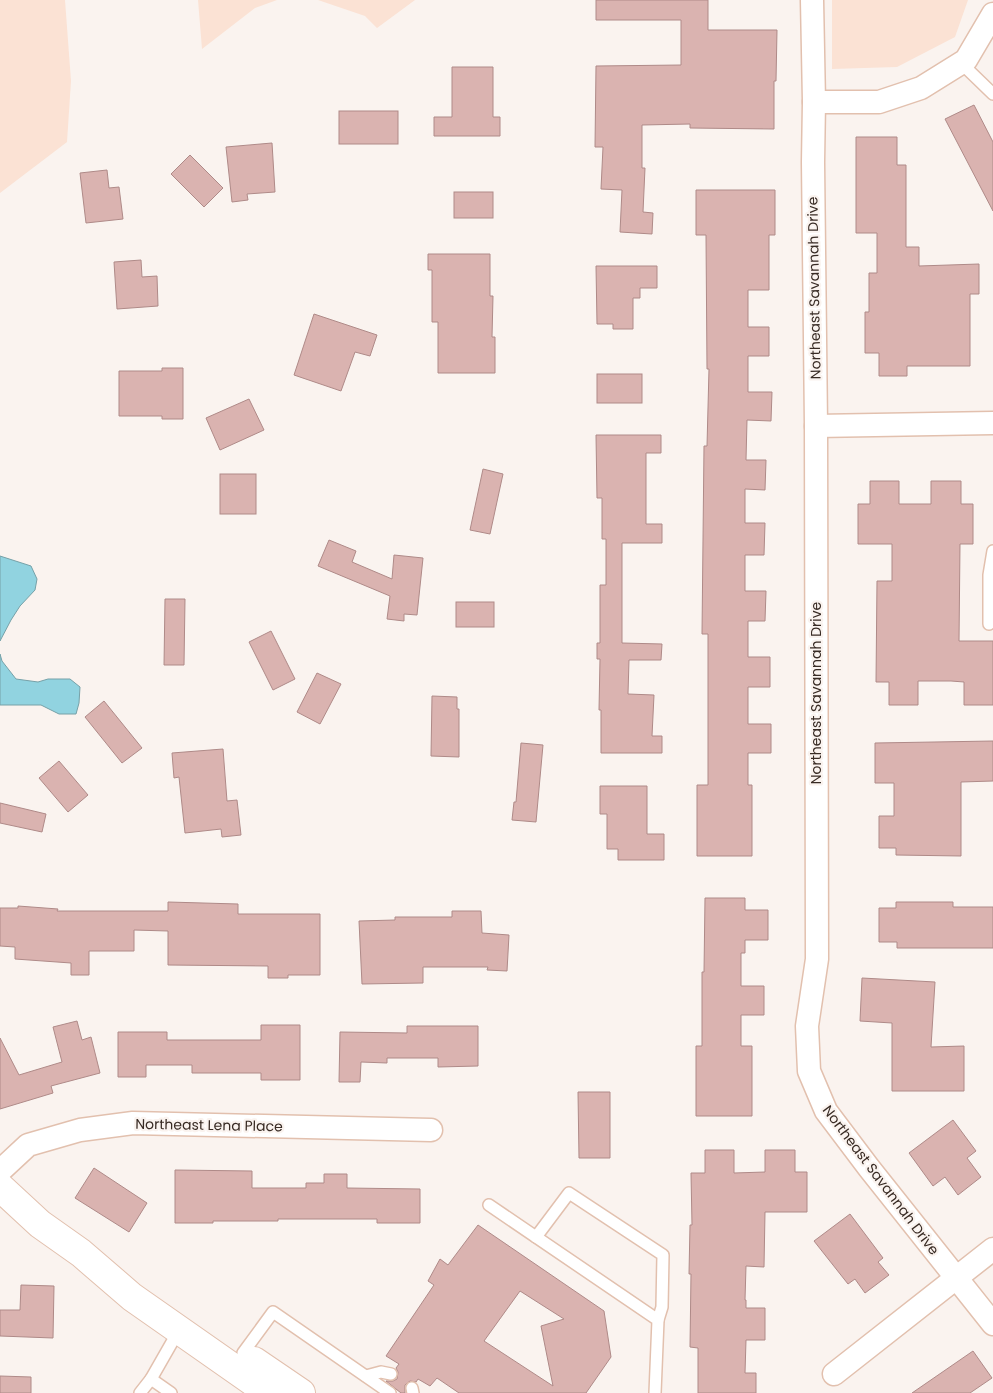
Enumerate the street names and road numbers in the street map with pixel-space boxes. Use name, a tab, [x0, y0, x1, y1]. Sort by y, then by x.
street label: Northeast Savannah Drive	[802, 196, 826, 379]
street label: Northeast Savannah Drive	[806, 601, 826, 784]
street label: Northeast Savannah Drive	[818, 1101, 944, 1259]
street label: Northeast Lena Place	[135, 1114, 283, 1136]

